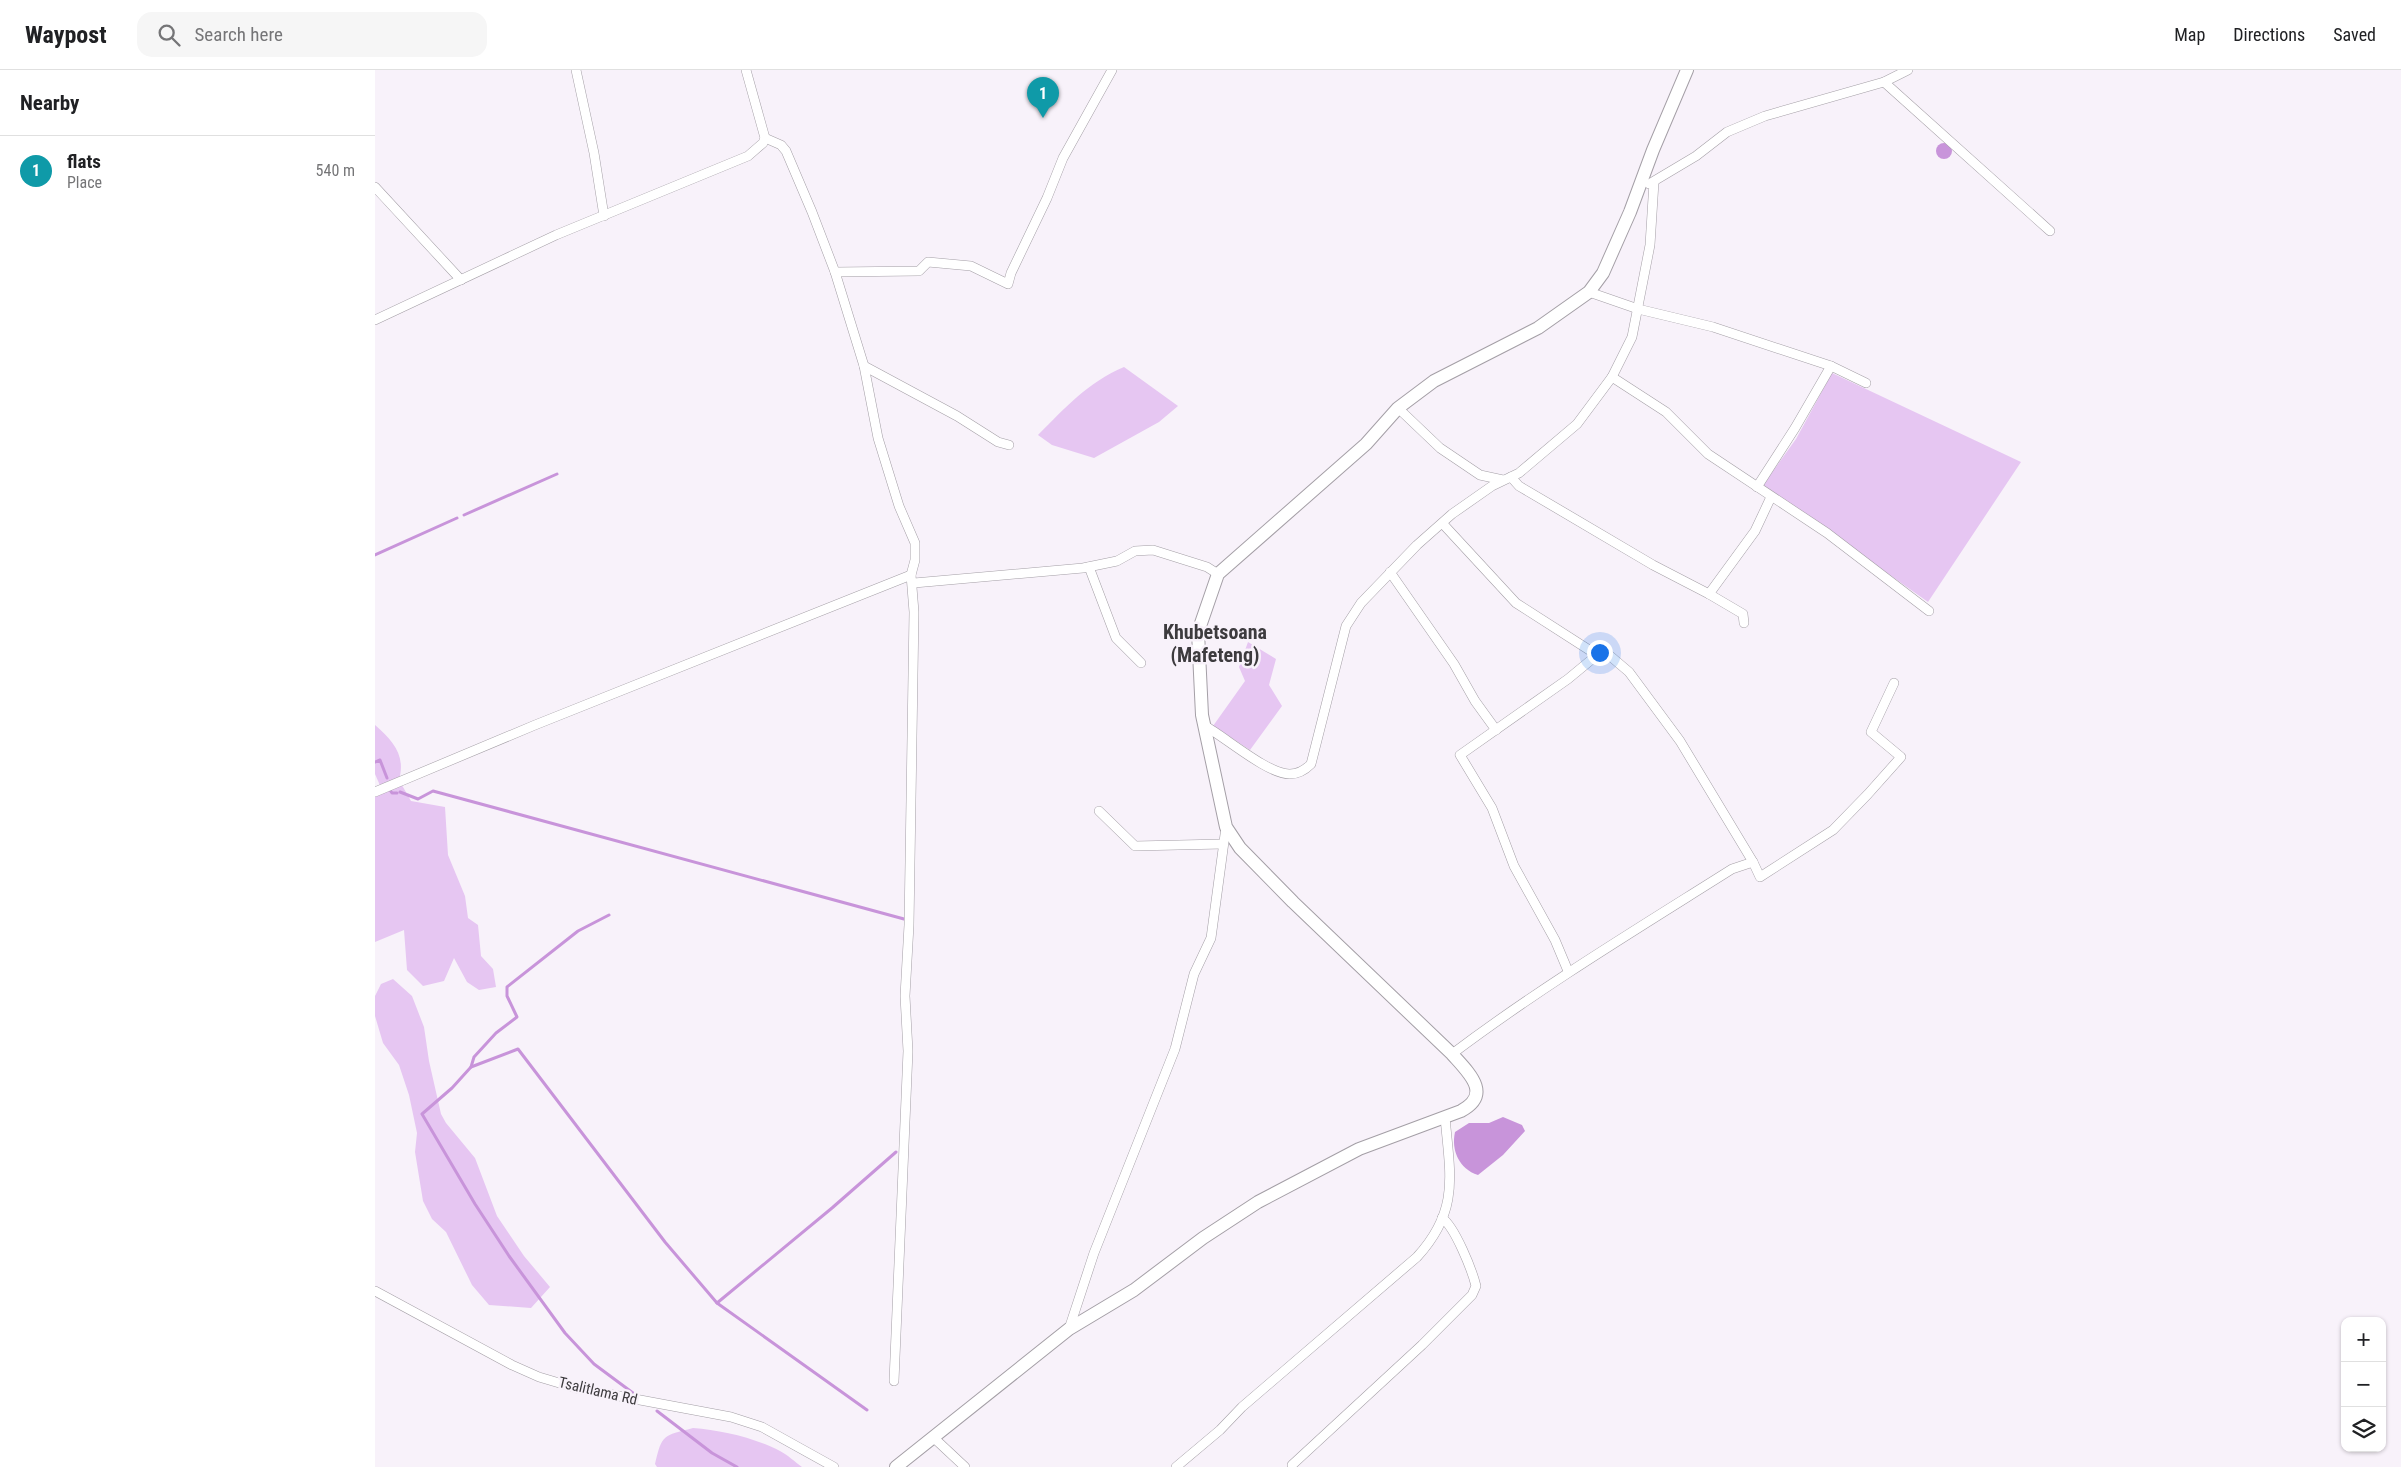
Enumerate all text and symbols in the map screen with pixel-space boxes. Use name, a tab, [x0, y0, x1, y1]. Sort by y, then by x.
search box	[137, 12, 487, 57]
text: Waypost	[25, 21, 107, 49]
icon: search	[155, 21, 183, 49]
text: Search here	[195, 23, 283, 46]
text: Map	[2174, 24, 2205, 45]
text: Directions	[2233, 24, 2305, 45]
text: Saved	[2333, 24, 2376, 45]
pin: 1	[1027, 77, 1059, 118]
text: Nearby	[20, 91, 79, 115]
text: flats	[67, 150, 101, 173]
text: 1	[32, 161, 40, 180]
text: 540 m	[316, 161, 355, 180]
text: Place	[67, 173, 102, 192]
district label: Khubetsoana (Mafeteng)	[1163, 620, 1267, 667]
your location	[1587, 640, 1613, 666]
map controls	[2341, 1317, 2386, 1452]
button: +	[2341, 1317, 2386, 1362]
button: −	[2341, 1362, 2386, 1407]
street label: Tsalitlama Rd	[557, 1373, 639, 1409]
button: layers	[2341, 1407, 2386, 1452]

